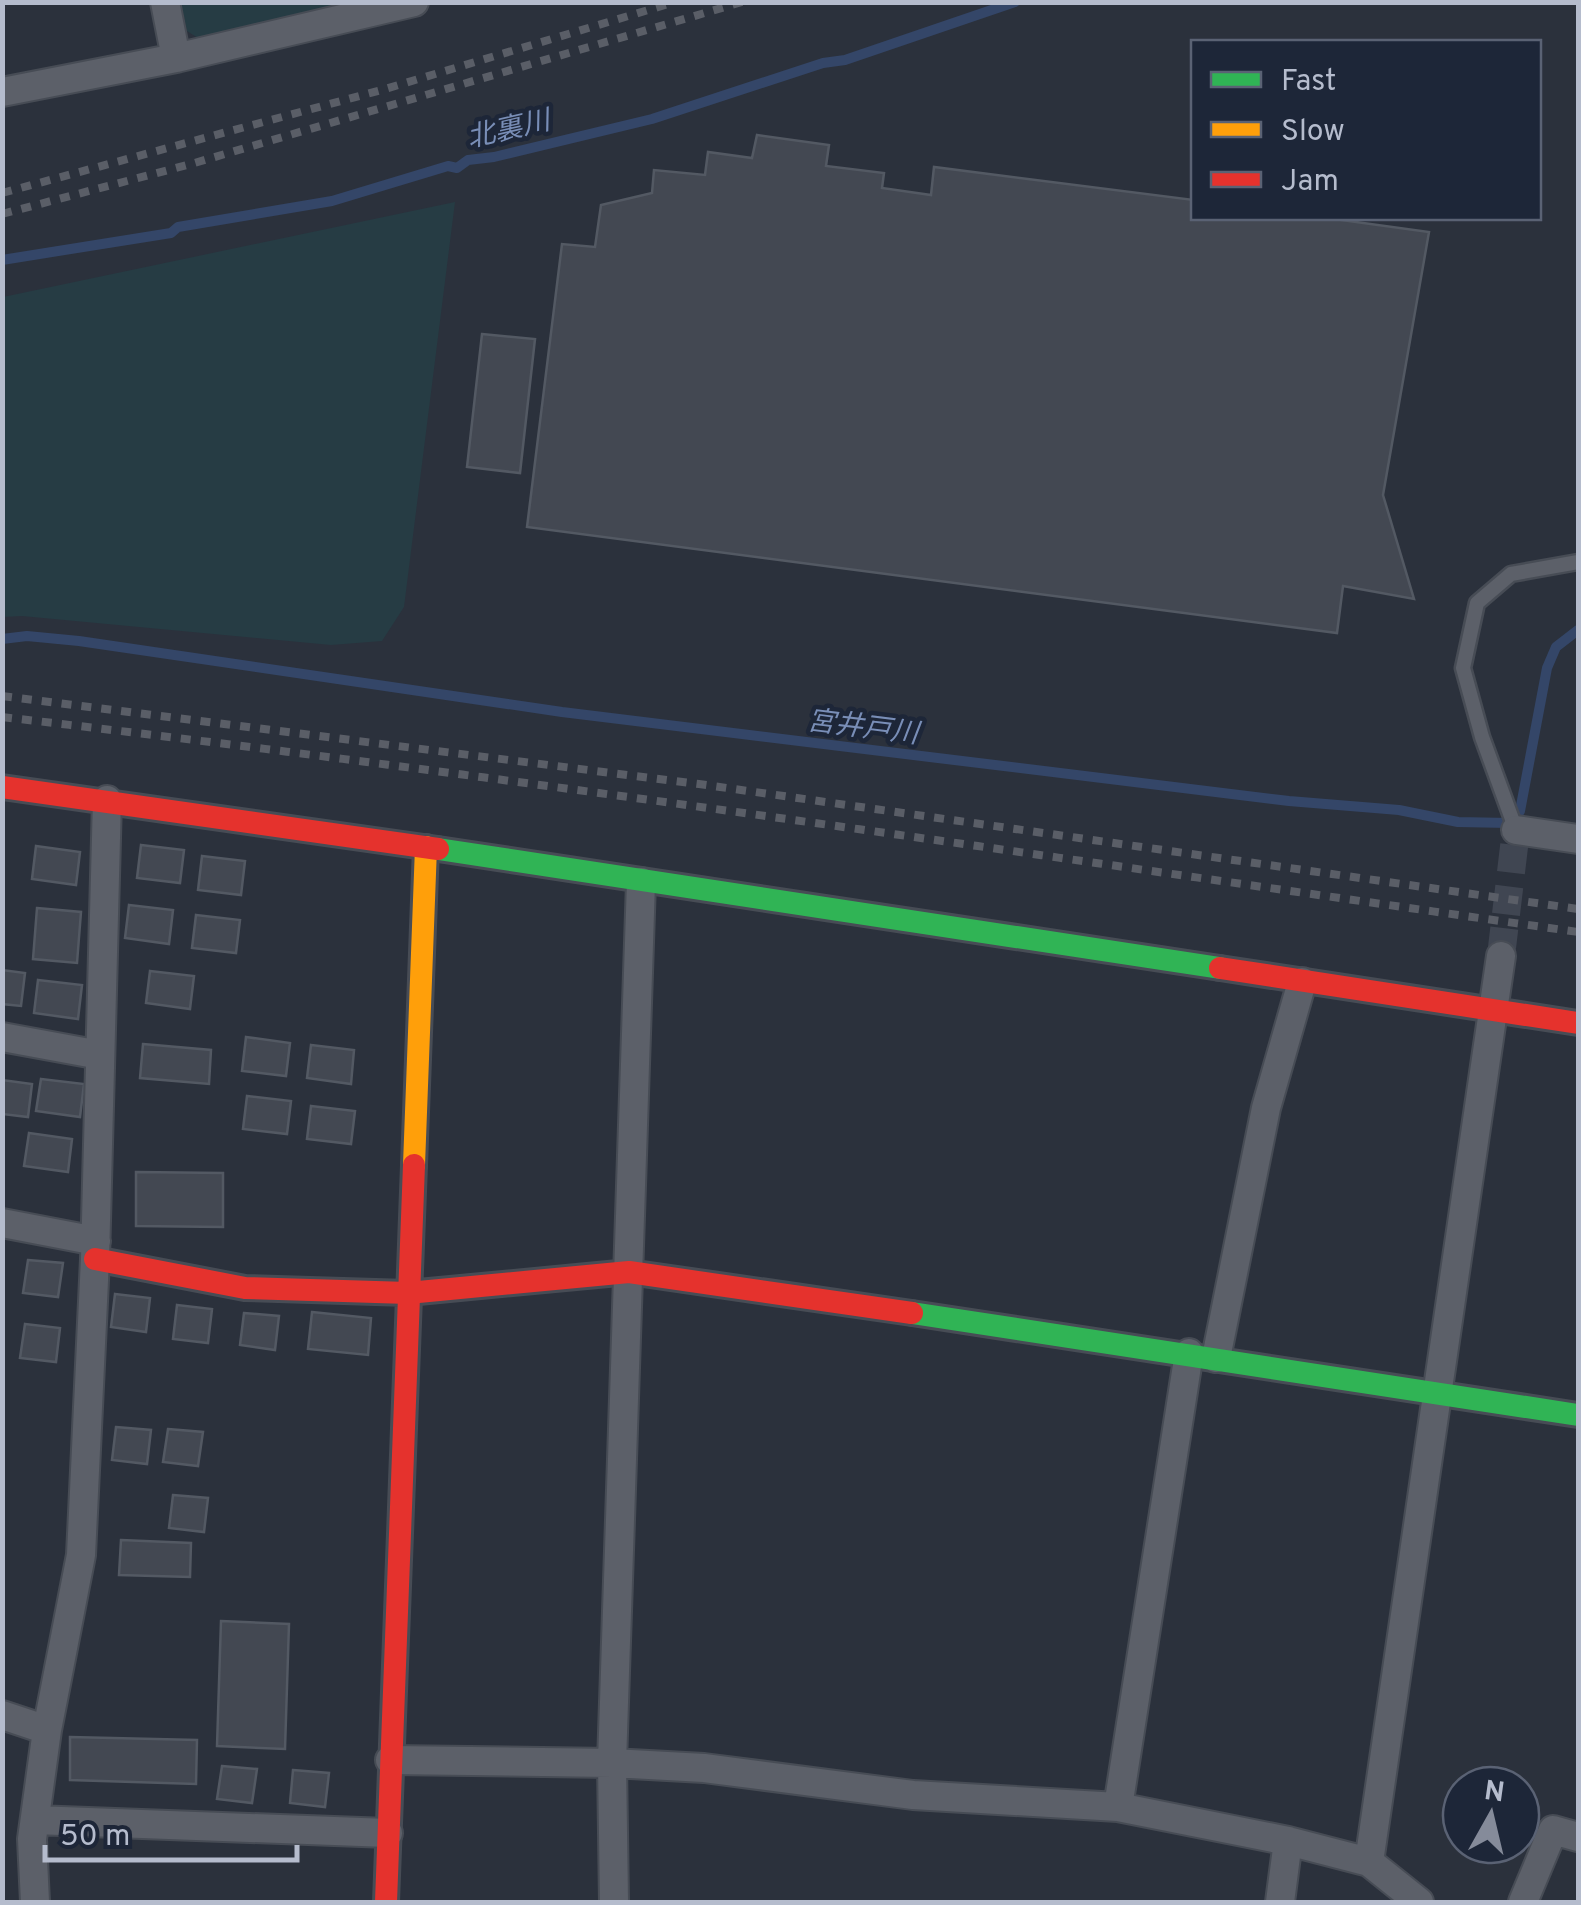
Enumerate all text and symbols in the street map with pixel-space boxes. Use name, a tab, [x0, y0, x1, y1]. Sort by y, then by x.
legend	[1191, 40, 1541, 220]
text: Fast	[1281, 64, 1336, 101]
water label: 北裏川	[464, 103, 557, 158]
text: Slow	[1281, 114, 1345, 151]
text: Jam	[1281, 164, 1339, 201]
water label: 宮井戸川	[805, 704, 923, 754]
north arrow	[1441, 1765, 1541, 1865]
text: N	[1482, 1774, 1507, 1812]
scale bar	[45, 1800, 298, 1862]
text: 50 m	[60, 1819, 130, 1856]

